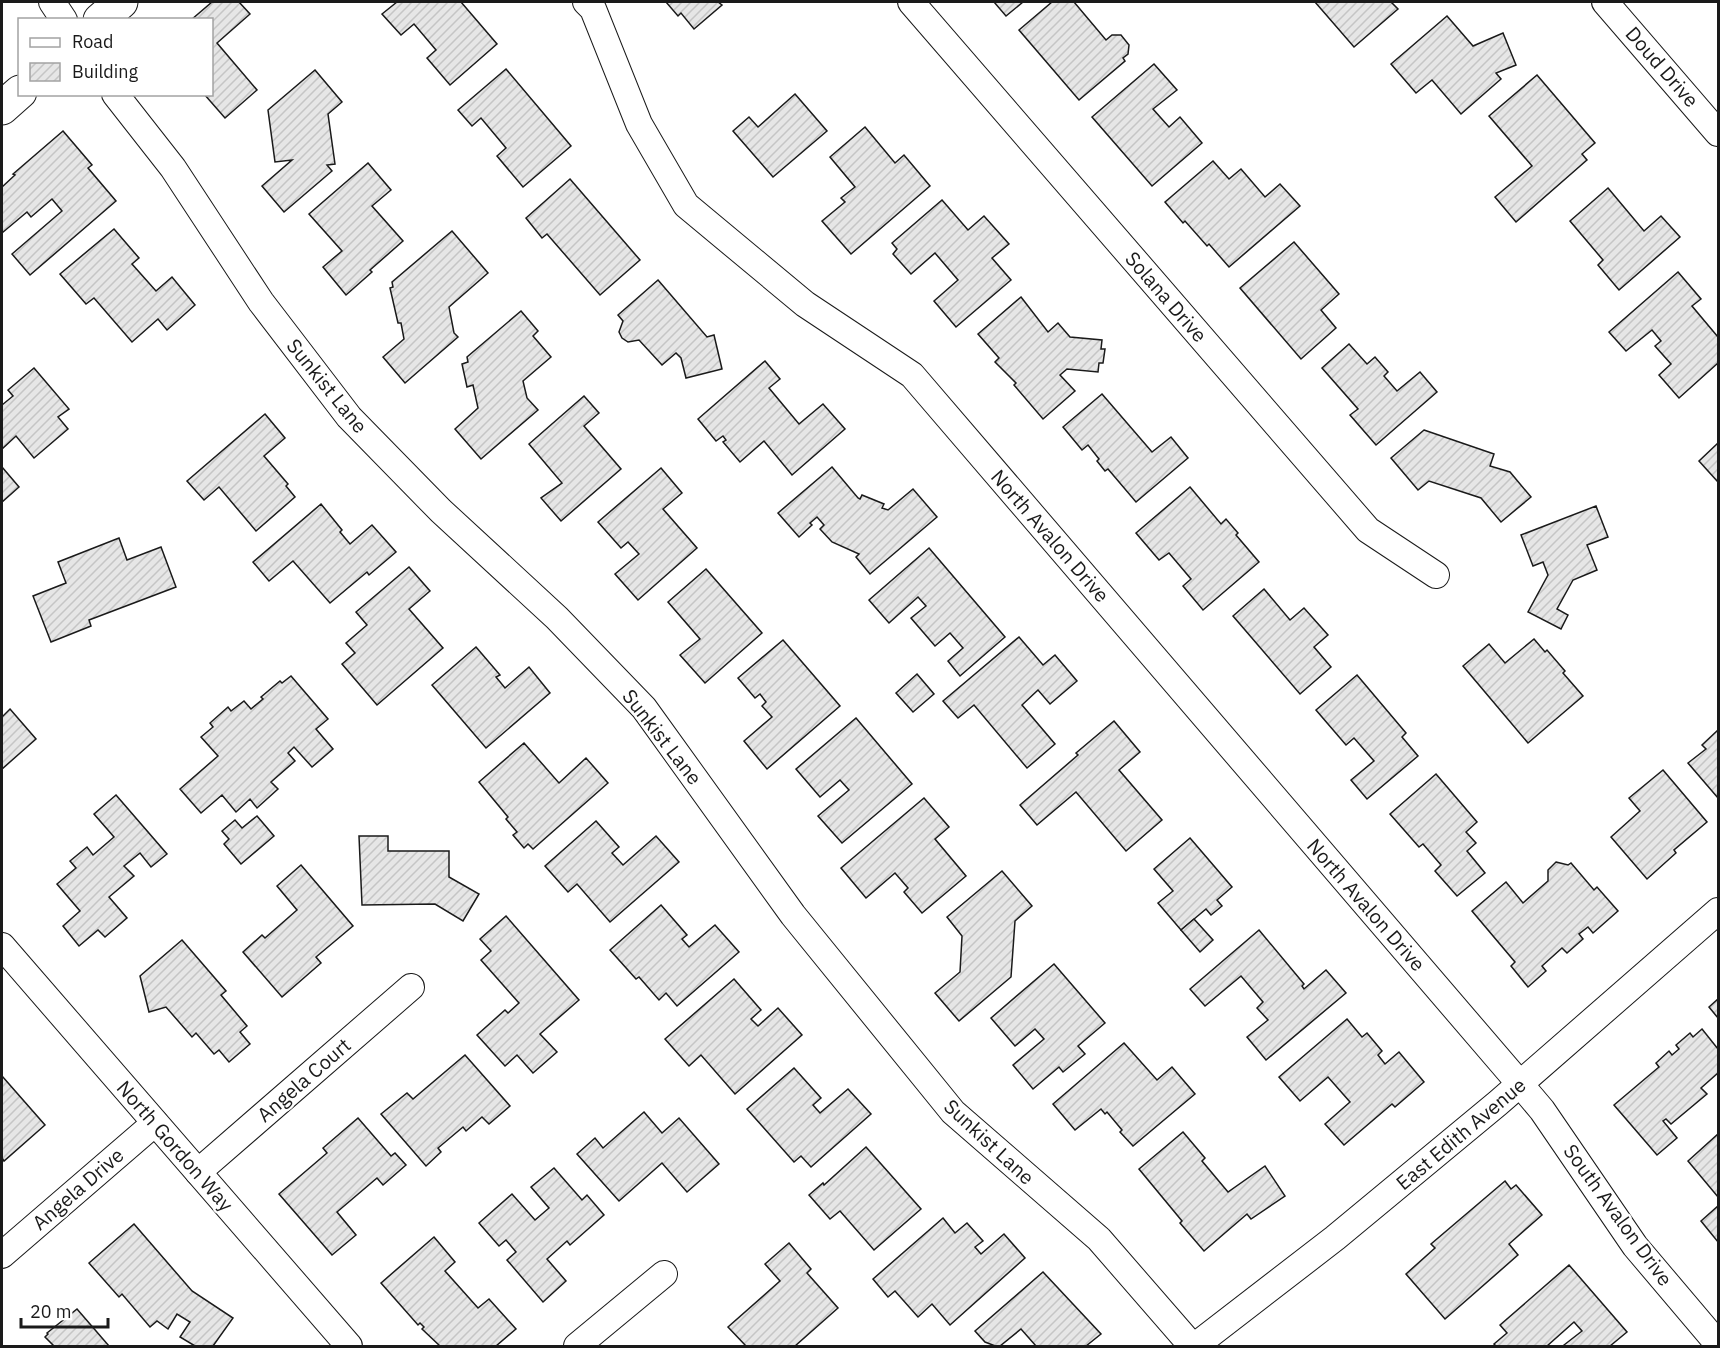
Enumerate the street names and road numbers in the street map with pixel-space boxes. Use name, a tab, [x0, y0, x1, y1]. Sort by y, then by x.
street label: Doud Drive	[1620, 21, 1705, 113]
street label: Solana Drive	[1119, 246, 1213, 348]
street label: Sunkist Lane	[281, 333, 374, 439]
street label: North Avalon Drive	[985, 464, 1116, 608]
street label: Sunkist Lane	[617, 683, 708, 790]
street label: North Avalon Drive	[1301, 833, 1432, 977]
street label: Angela Court	[251, 1031, 356, 1128]
street label: East Edith Avenue	[1390, 1071, 1531, 1196]
street label: North Gordon Way	[111, 1074, 240, 1217]
street label: Sunkist Lane	[938, 1093, 1040, 1190]
street label: South Avalon Drive	[1558, 1138, 1679, 1291]
street label: Angela Drive	[26, 1141, 129, 1236]

